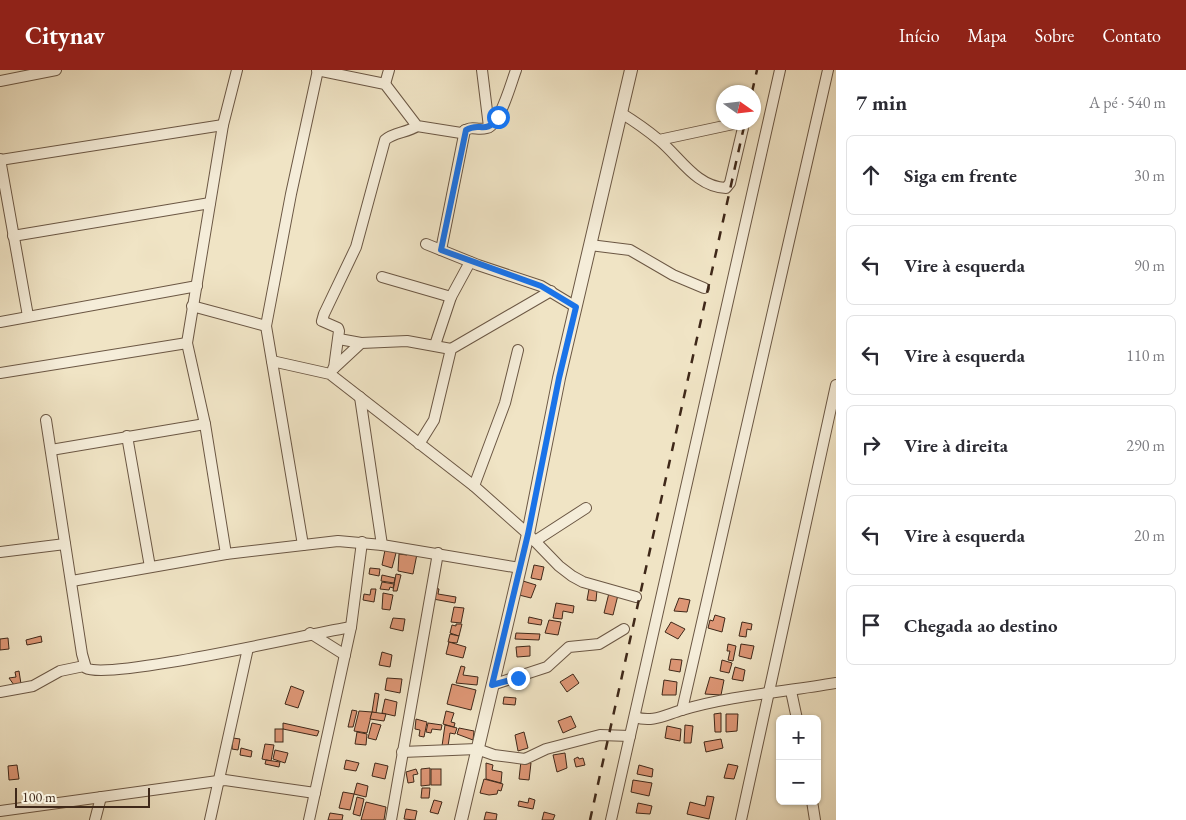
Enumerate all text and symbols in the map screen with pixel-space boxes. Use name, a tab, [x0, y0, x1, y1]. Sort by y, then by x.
text: Citynav	[25, 20, 105, 51]
text: Início	[899, 24, 940, 47]
text: Mapa	[968, 24, 1007, 47]
text: Sobre	[1035, 24, 1074, 47]
text: Contato	[1102, 24, 1161, 47]
north arrow	[716, 85, 761, 130]
text: 7 min	[856, 89, 907, 116]
text: A pé · 540 m	[1089, 92, 1166, 113]
route start	[487, 106, 510, 129]
icon: ahead	[857, 161, 885, 189]
text: Siga em frente	[904, 163, 1017, 188]
text: 30 m	[1134, 165, 1165, 186]
icon: left	[857, 251, 885, 279]
text: Vire à esquerda	[904, 253, 1025, 278]
text: 90 m	[1134, 255, 1165, 276]
icon: left	[857, 341, 885, 369]
text: Vire à esquerda	[904, 343, 1025, 368]
text: 110 m	[1126, 345, 1165, 366]
icon: right	[857, 431, 885, 459]
text: Vire à direita	[904, 433, 1008, 458]
text: 290 m	[1126, 435, 1165, 456]
icon: left	[857, 521, 885, 549]
text: Vire à esquerda	[904, 523, 1025, 548]
text: 20 m	[1134, 525, 1165, 546]
icon: arrive	[857, 611, 885, 639]
text: Chegada ao destino	[904, 613, 1058, 638]
route end	[507, 667, 530, 690]
map controls	[776, 715, 821, 805]
button: +	[776, 715, 821, 760]
button: −	[776, 760, 821, 805]
scale bar	[15, 785, 150, 808]
text: 100 m	[22, 788, 56, 806]

